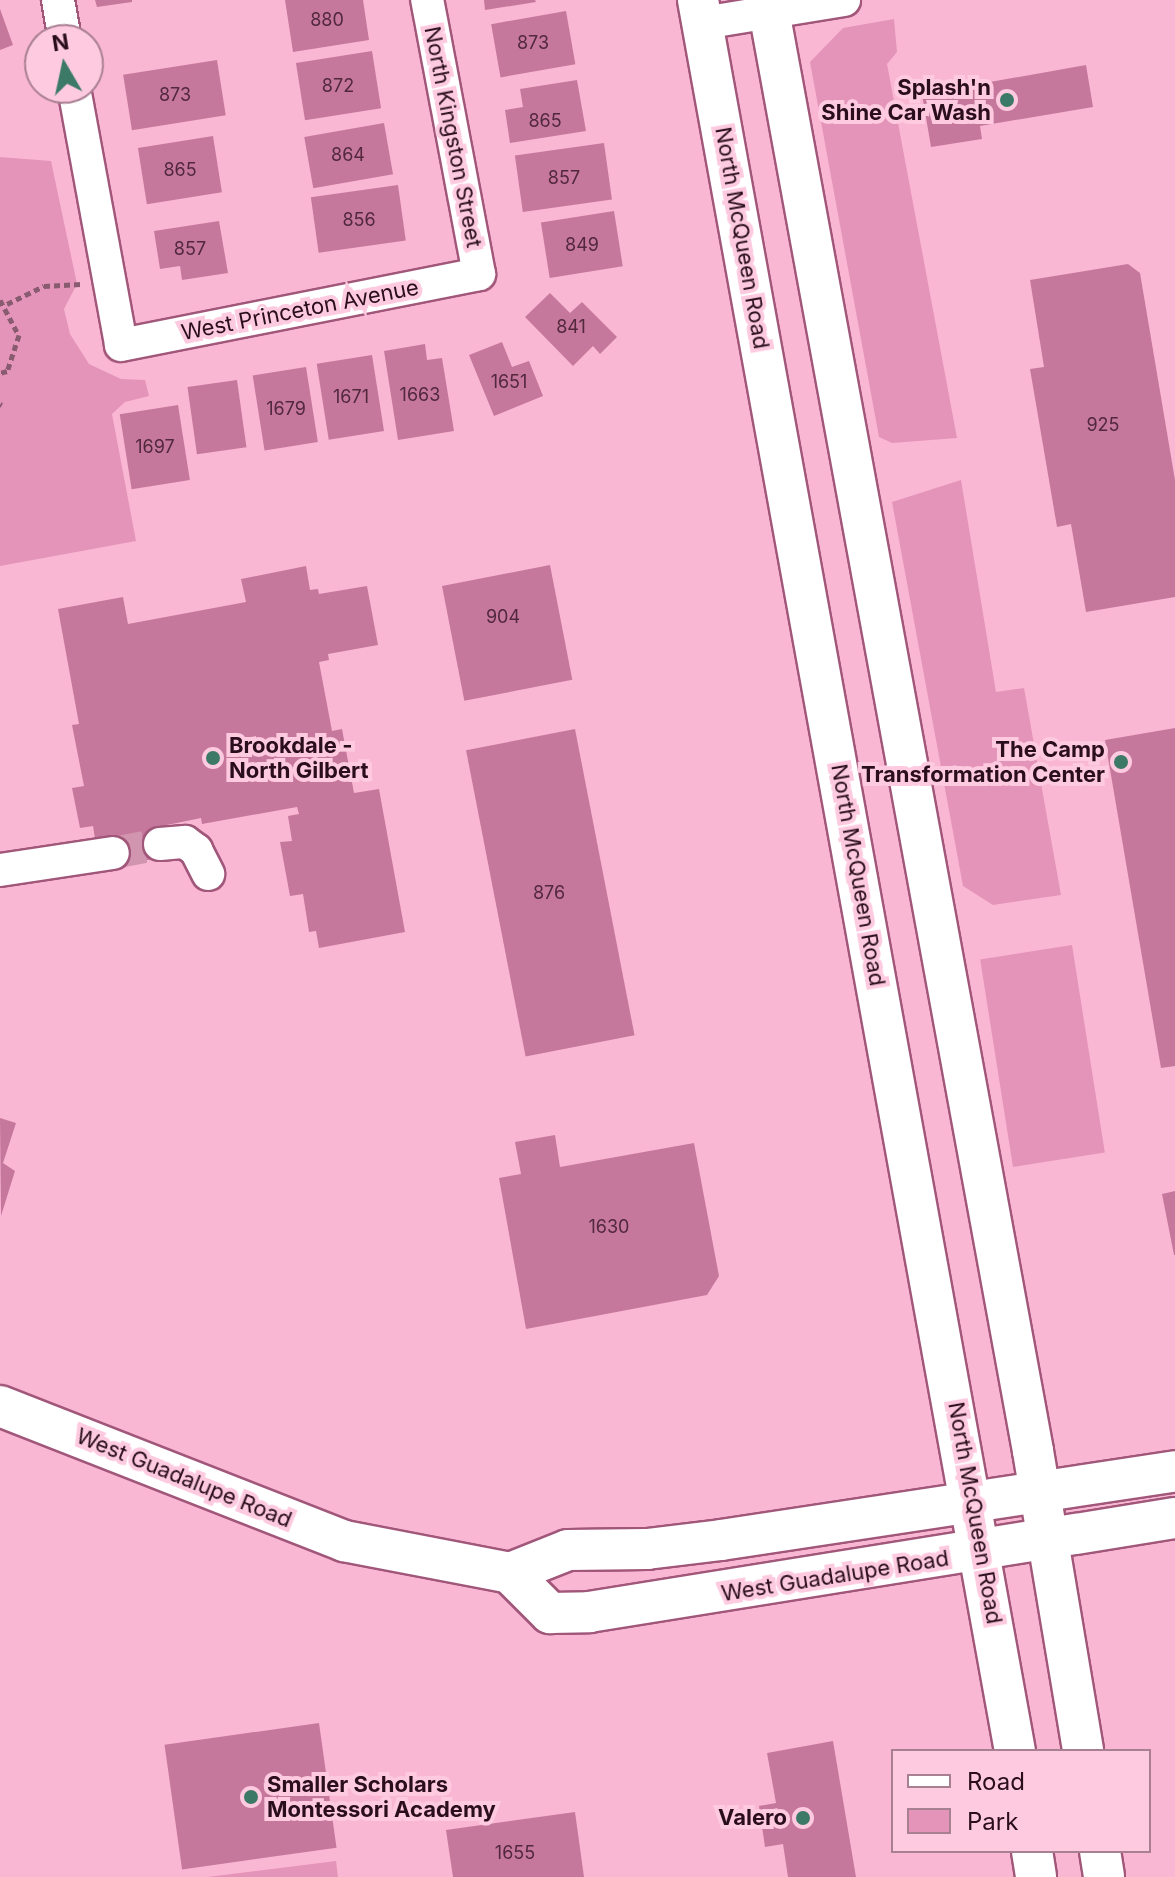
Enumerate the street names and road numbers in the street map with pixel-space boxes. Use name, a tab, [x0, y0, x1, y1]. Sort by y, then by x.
street label: North Kingston Street	[419, 24, 487, 250]
street label: North McQueen Road	[709, 125, 775, 351]
street label: West Princeton Avenue	[179, 274, 421, 346]
street label: North McQueen Road	[825, 762, 891, 988]
street label: North McQueen Road	[942, 1400, 1008, 1626]
street label: West Guadalupe Road	[72, 1423, 296, 1533]
street label: West Guadalupe Road	[719, 1545, 951, 1607]

